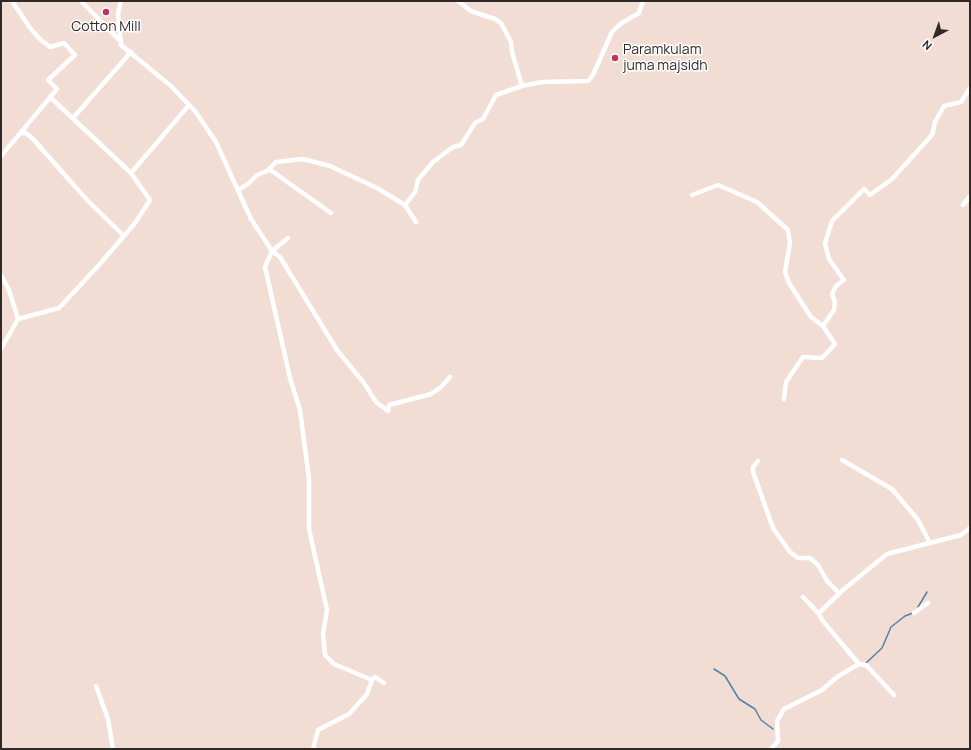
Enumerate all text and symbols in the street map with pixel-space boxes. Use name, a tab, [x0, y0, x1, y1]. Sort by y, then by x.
marker: Cotton Mill	[101, 7, 111, 17]
north arrow	[915, 16, 955, 56]
place label: Cotton Mill	[71, 19, 141, 35]
text: N	[919, 37, 935, 54]
place label: Paramkulam juma majsidh	[623, 42, 708, 74]
marker: Paramkulam juma majsidh	[610, 53, 620, 63]

